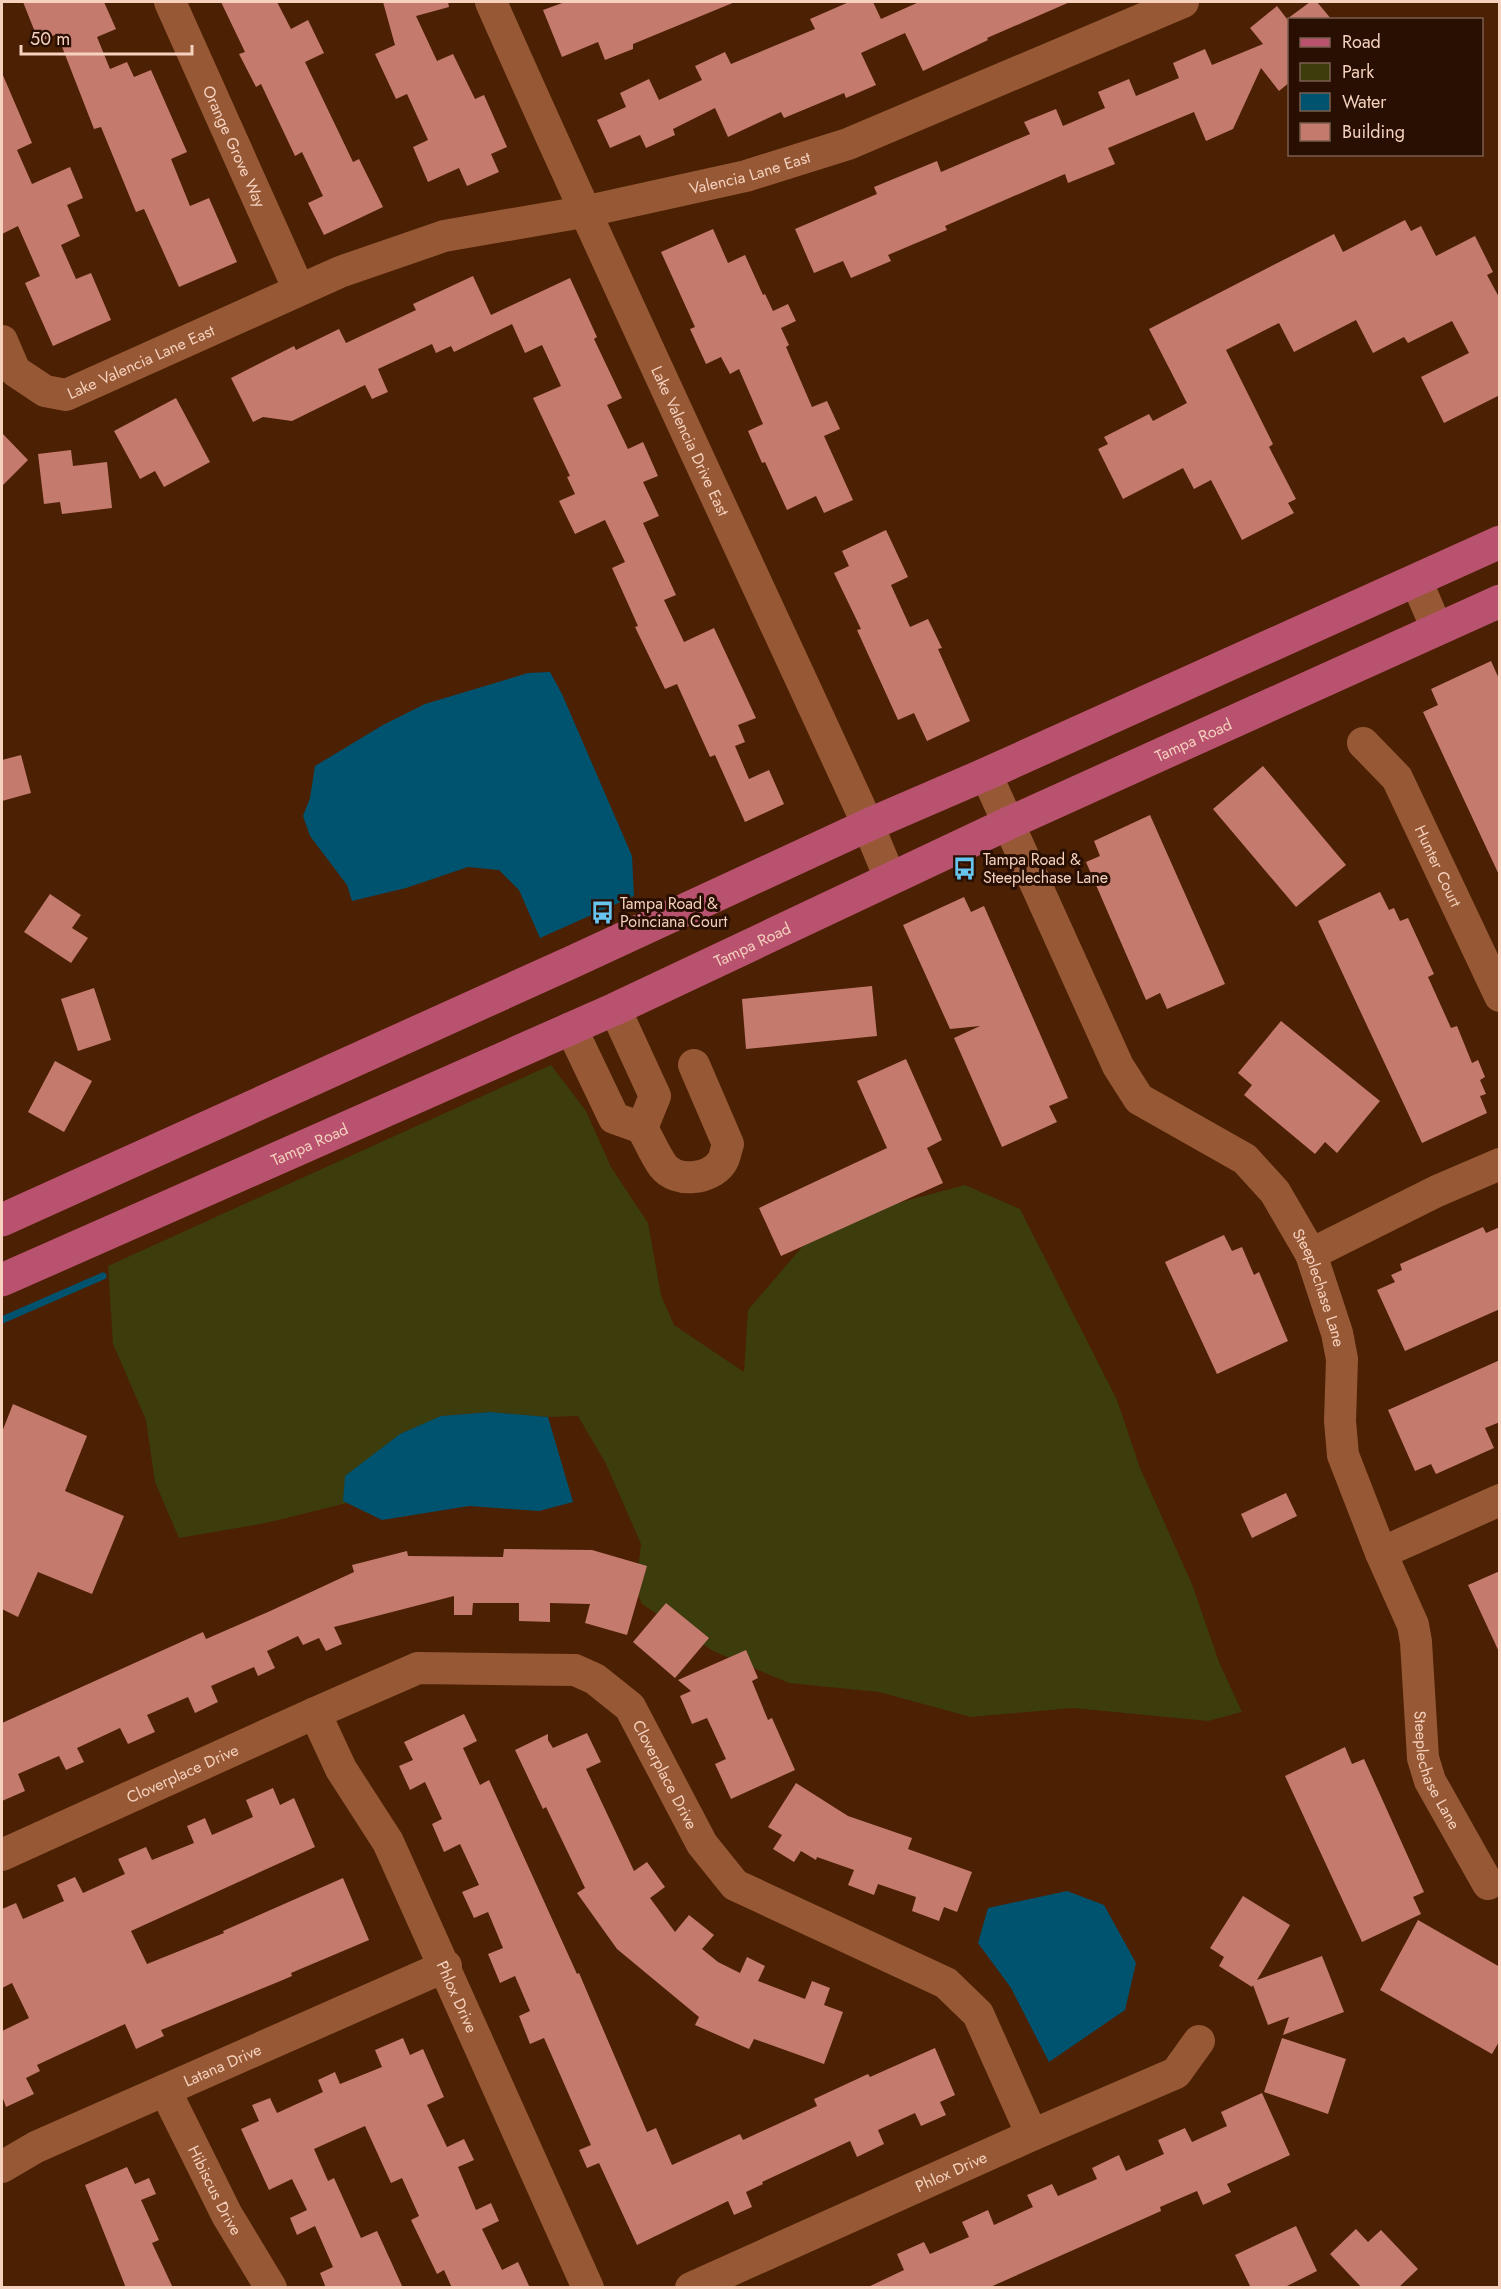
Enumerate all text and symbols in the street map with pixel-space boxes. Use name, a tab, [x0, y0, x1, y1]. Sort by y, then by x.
scale bar	[21, 18, 192, 56]
legend	[1288, 18, 1483, 156]
text: 50 m	[30, 26, 70, 52]
text: Road	[1342, 29, 1381, 55]
text: Park	[1342, 59, 1374, 85]
street label: Orange Grove Way	[197, 82, 272, 212]
text: Water	[1342, 89, 1387, 115]
text: Building	[1342, 119, 1405, 145]
street label: Valencia Lane East	[687, 145, 813, 200]
street label: Lake Valencia Lane East	[64, 319, 218, 405]
street label: Lake Valencia Drive East	[645, 362, 735, 520]
street label: Tampa Road	[1151, 713, 1236, 768]
street label: Hunter Court	[1409, 821, 1467, 911]
place label: Tampa Road & Steeplechase Lane	[983, 848, 1108, 889]
bus stop icon: Tampa Road & Steeplechase Lane	[952, 855, 978, 881]
place label: Tampa Road & Poinciana Court	[620, 892, 728, 933]
bus stop icon: Tampa Road & Poinciana Court	[589, 899, 615, 925]
street label: Tampa Road	[710, 917, 795, 973]
street label: Tampa Road	[267, 1117, 352, 1172]
street label: Steeplechase Lane	[1286, 1224, 1350, 1349]
street label: Steeplechase Lane	[1408, 1710, 1466, 1834]
street label: Cloverplace Drive	[627, 1716, 703, 1833]
street label: Cloverplace Drive	[123, 1738, 242, 1809]
street label: Phlox Drive	[431, 1957, 483, 2036]
street label: Latana Drive	[180, 2038, 265, 2093]
street label: Hibiscus Drive	[182, 2141, 248, 2240]
street label: Phlox Drive	[912, 2146, 991, 2198]

